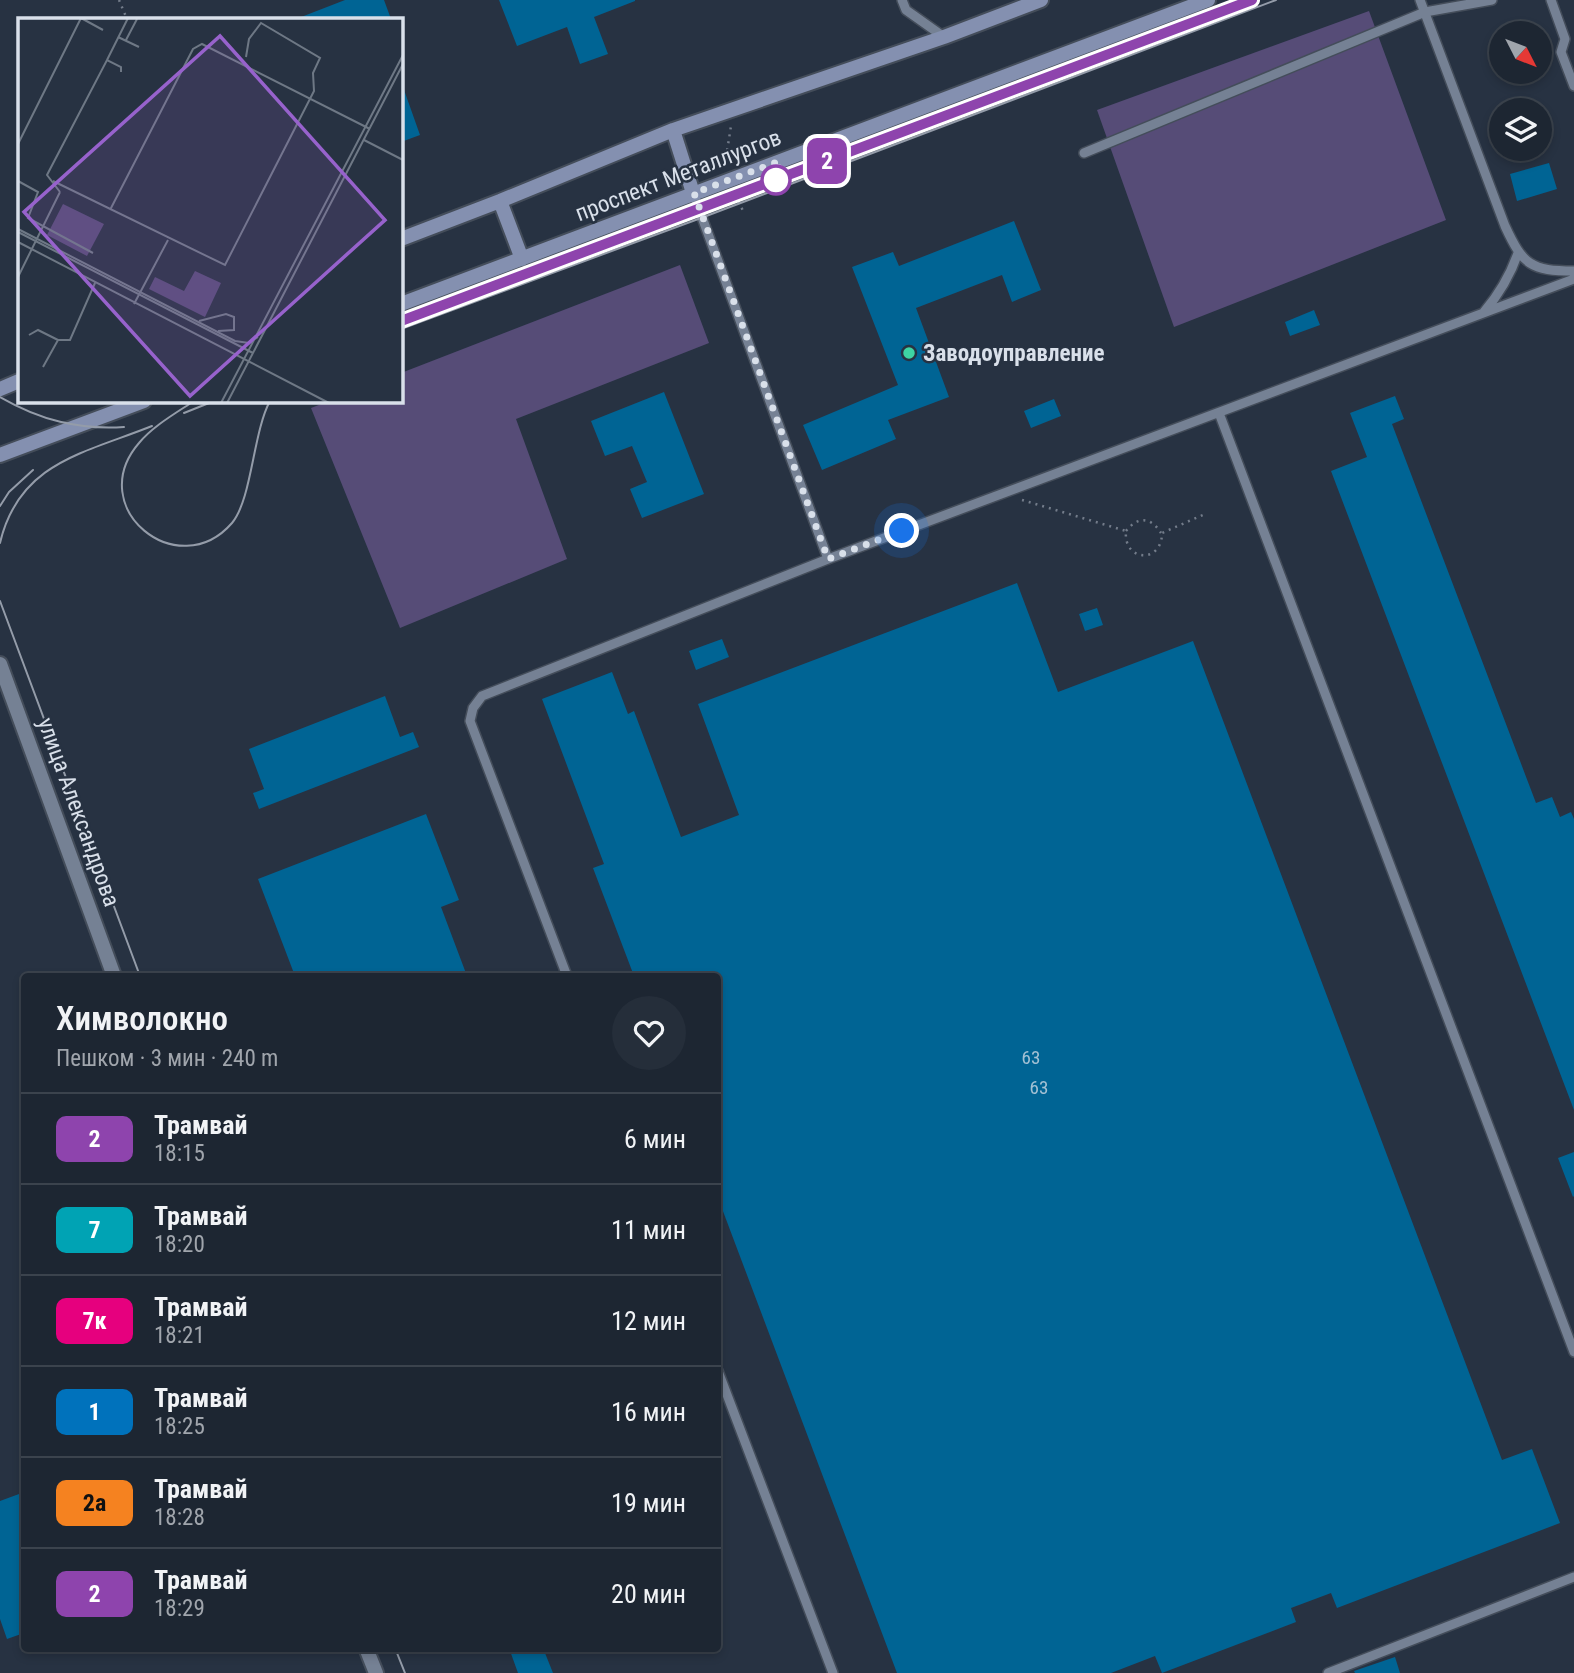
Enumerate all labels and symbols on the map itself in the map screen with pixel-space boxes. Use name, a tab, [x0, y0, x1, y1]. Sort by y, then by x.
inset map	[18, 18, 402, 402]
north arrow	[1489, 21, 1552, 84]
street label: проспект Металлургов	[571, 124, 785, 227]
line badge: 2	[804, 138, 850, 184]
unlabelled marker	[761, 165, 791, 195]
place label: Заводоуправление	[923, 340, 1105, 367]
marker: Заводоуправление	[901, 345, 917, 361]
your location	[884, 513, 919, 548]
street label: улица Александрова	[32, 714, 125, 910]
house number: 63	[1022, 1046, 1040, 1069]
house number: 63	[1030, 1076, 1048, 1099]

